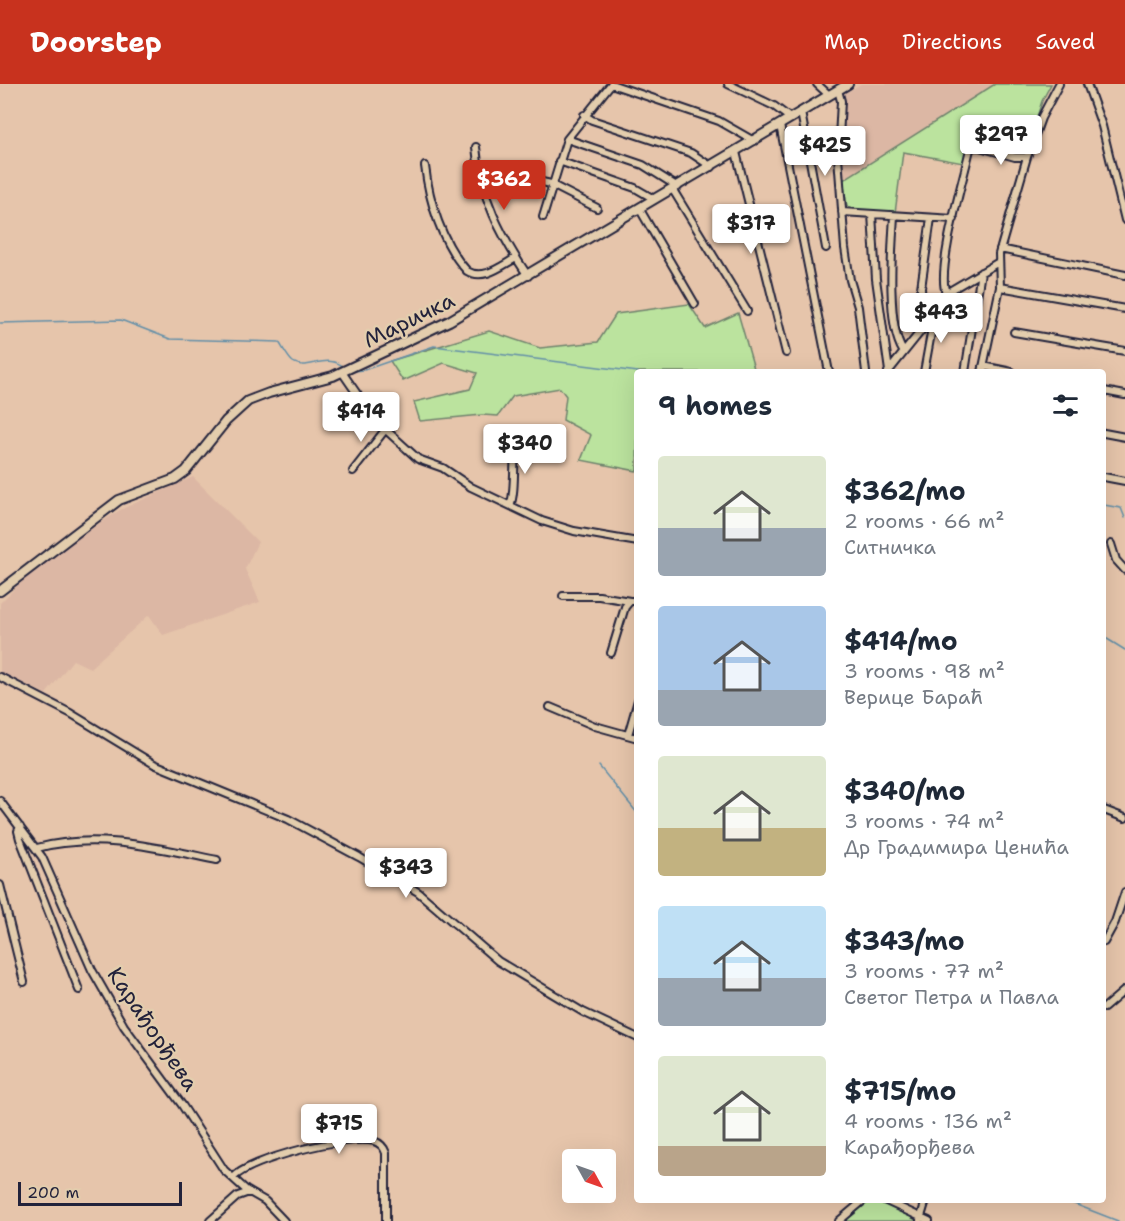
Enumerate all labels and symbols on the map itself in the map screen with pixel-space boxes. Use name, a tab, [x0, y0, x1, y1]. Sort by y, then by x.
pin: $297	[965, 115, 1037, 166]
pin: $425	[789, 126, 861, 177]
pin: $362	[468, 160, 540, 211]
pin: $317	[715, 204, 787, 255]
street label: Маричка	[359, 285, 460, 355]
pin: $443	[905, 293, 977, 344]
pin: $414	[325, 392, 397, 443]
pin: $340	[489, 424, 561, 475]
pin: $343	[370, 848, 442, 899]
street label: Карађорђева	[101, 961, 205, 1097]
pin: $715	[303, 1104, 375, 1155]
north arrow	[562, 1149, 616, 1203]
scale bar	[18, 1179, 182, 1206]

